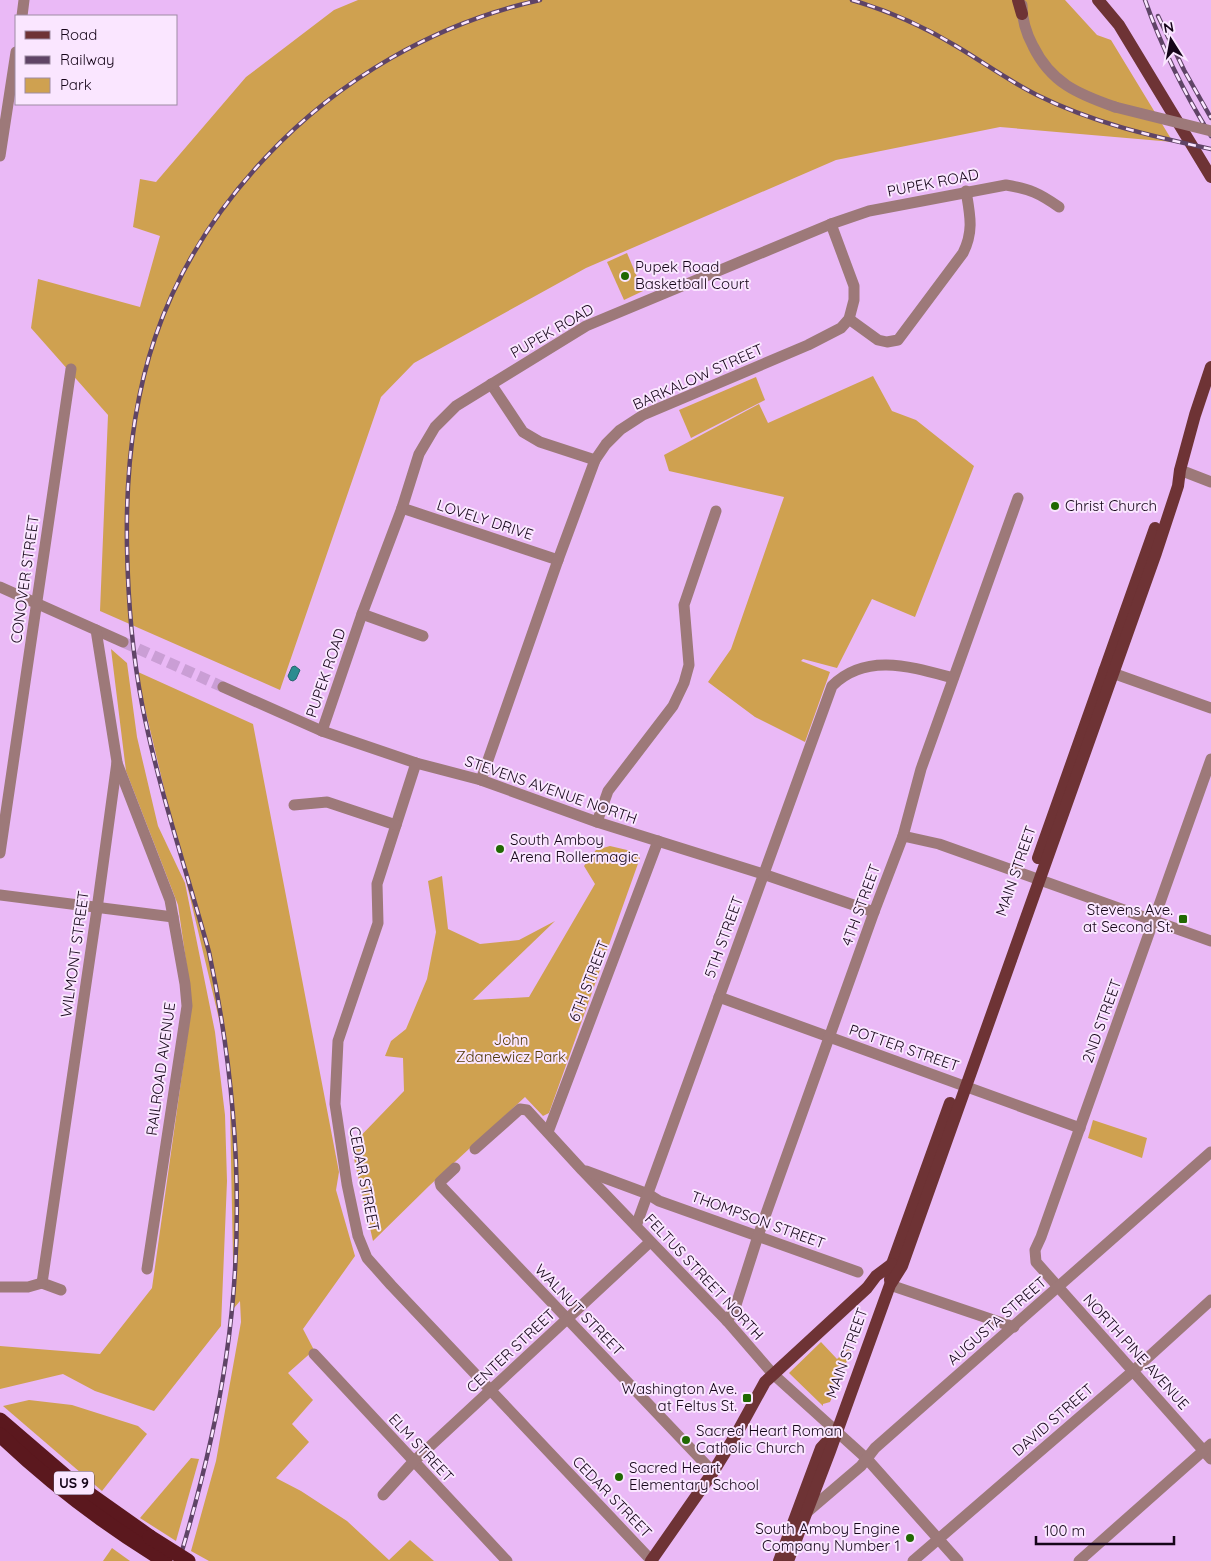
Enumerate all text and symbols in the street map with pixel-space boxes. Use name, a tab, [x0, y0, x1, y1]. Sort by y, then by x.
legend	[15, 15, 178, 105]
north arrow	[1146, 15, 1196, 65]
text: N	[1162, 17, 1175, 37]
text: Road	[60, 25, 97, 44]
text: Railway	[60, 50, 115, 69]
text: Park	[60, 75, 92, 94]
street label: PUPEK ROAD	[885, 164, 981, 201]
place label: Pupek Road Basketball Court	[635, 257, 750, 293]
marker: Pupek Road Basketball Court	[619, 270, 631, 282]
street label: PUPEK ROAD	[507, 299, 597, 362]
street label: BARKALOW STREET	[630, 339, 766, 414]
street label: LOVELY DRIVE	[435, 495, 536, 544]
place label: Christ Church	[1065, 496, 1157, 515]
marker: Christ Church	[1049, 500, 1061, 512]
street label: CONOVER STREET	[6, 513, 43, 645]
street label: PUPEK ROAD	[301, 626, 350, 720]
street label: STEVENS AVENUE NORTH	[462, 751, 640, 828]
street label: MAIN STREET	[991, 823, 1040, 919]
place label: South Amboy Arena Rollermagic	[510, 830, 639, 866]
marker: South Amboy Arena Rollermagic	[494, 843, 506, 855]
street label: 4TH STREET	[837, 861, 884, 948]
street label: WILMONT STREET	[56, 889, 93, 1019]
street label: 5TH STREET	[700, 893, 747, 980]
place label: Stevens Ave. at Second St.	[1083, 900, 1173, 936]
marker: Stevens Ave. at Second St.	[1177, 913, 1189, 925]
street label: 6TH STREET	[564, 937, 613, 1024]
street label: 2ND STREET	[1078, 976, 1125, 1065]
street label: RAILROAD AVENUE	[142, 1001, 179, 1137]
street label: POTTER STREET	[847, 1020, 962, 1075]
park label: John Zdanewicz Park	[456, 1030, 566, 1066]
street label: CEDAR STREET	[345, 1125, 384, 1233]
street label: THOMPSON STREET	[689, 1186, 828, 1253]
street label: FELTUS STREET NORTH	[641, 1209, 768, 1344]
street label: WALNUT STREET	[531, 1260, 628, 1360]
street label: AUGUSTA STREET	[943, 1272, 1050, 1369]
street label: NORTH PINE AVENUE	[1079, 1290, 1193, 1414]
street label: CENTER STREET	[462, 1305, 559, 1397]
street label: MAIN STREET	[821, 1305, 872, 1400]
place label: Washington Ave. at Feltus St.	[622, 1379, 737, 1415]
street label: DAVID STREET	[1008, 1379, 1097, 1460]
marker: Washington Ave. at Feltus St.	[741, 1392, 753, 1404]
street label: ELM STREET	[385, 1409, 458, 1486]
place label: Sacred Heart Roman Catholic Church	[696, 1421, 842, 1457]
marker: Sacred Heart Roman Catholic Church	[680, 1434, 692, 1446]
street label: CEDAR STREET	[569, 1452, 656, 1542]
place label: Sacred Heart Elementary School	[629, 1458, 759, 1494]
marker: Sacred Heart Elementary School	[613, 1471, 625, 1483]
road number: US 9	[54, 1472, 94, 1495]
scale bar	[1036, 1514, 1174, 1546]
place label: South Amboy Engine Company Number 1	[755, 1519, 900, 1555]
text: 100 m	[1044, 1521, 1085, 1540]
marker: South Amboy Engine Company Number 1	[904, 1532, 916, 1544]

